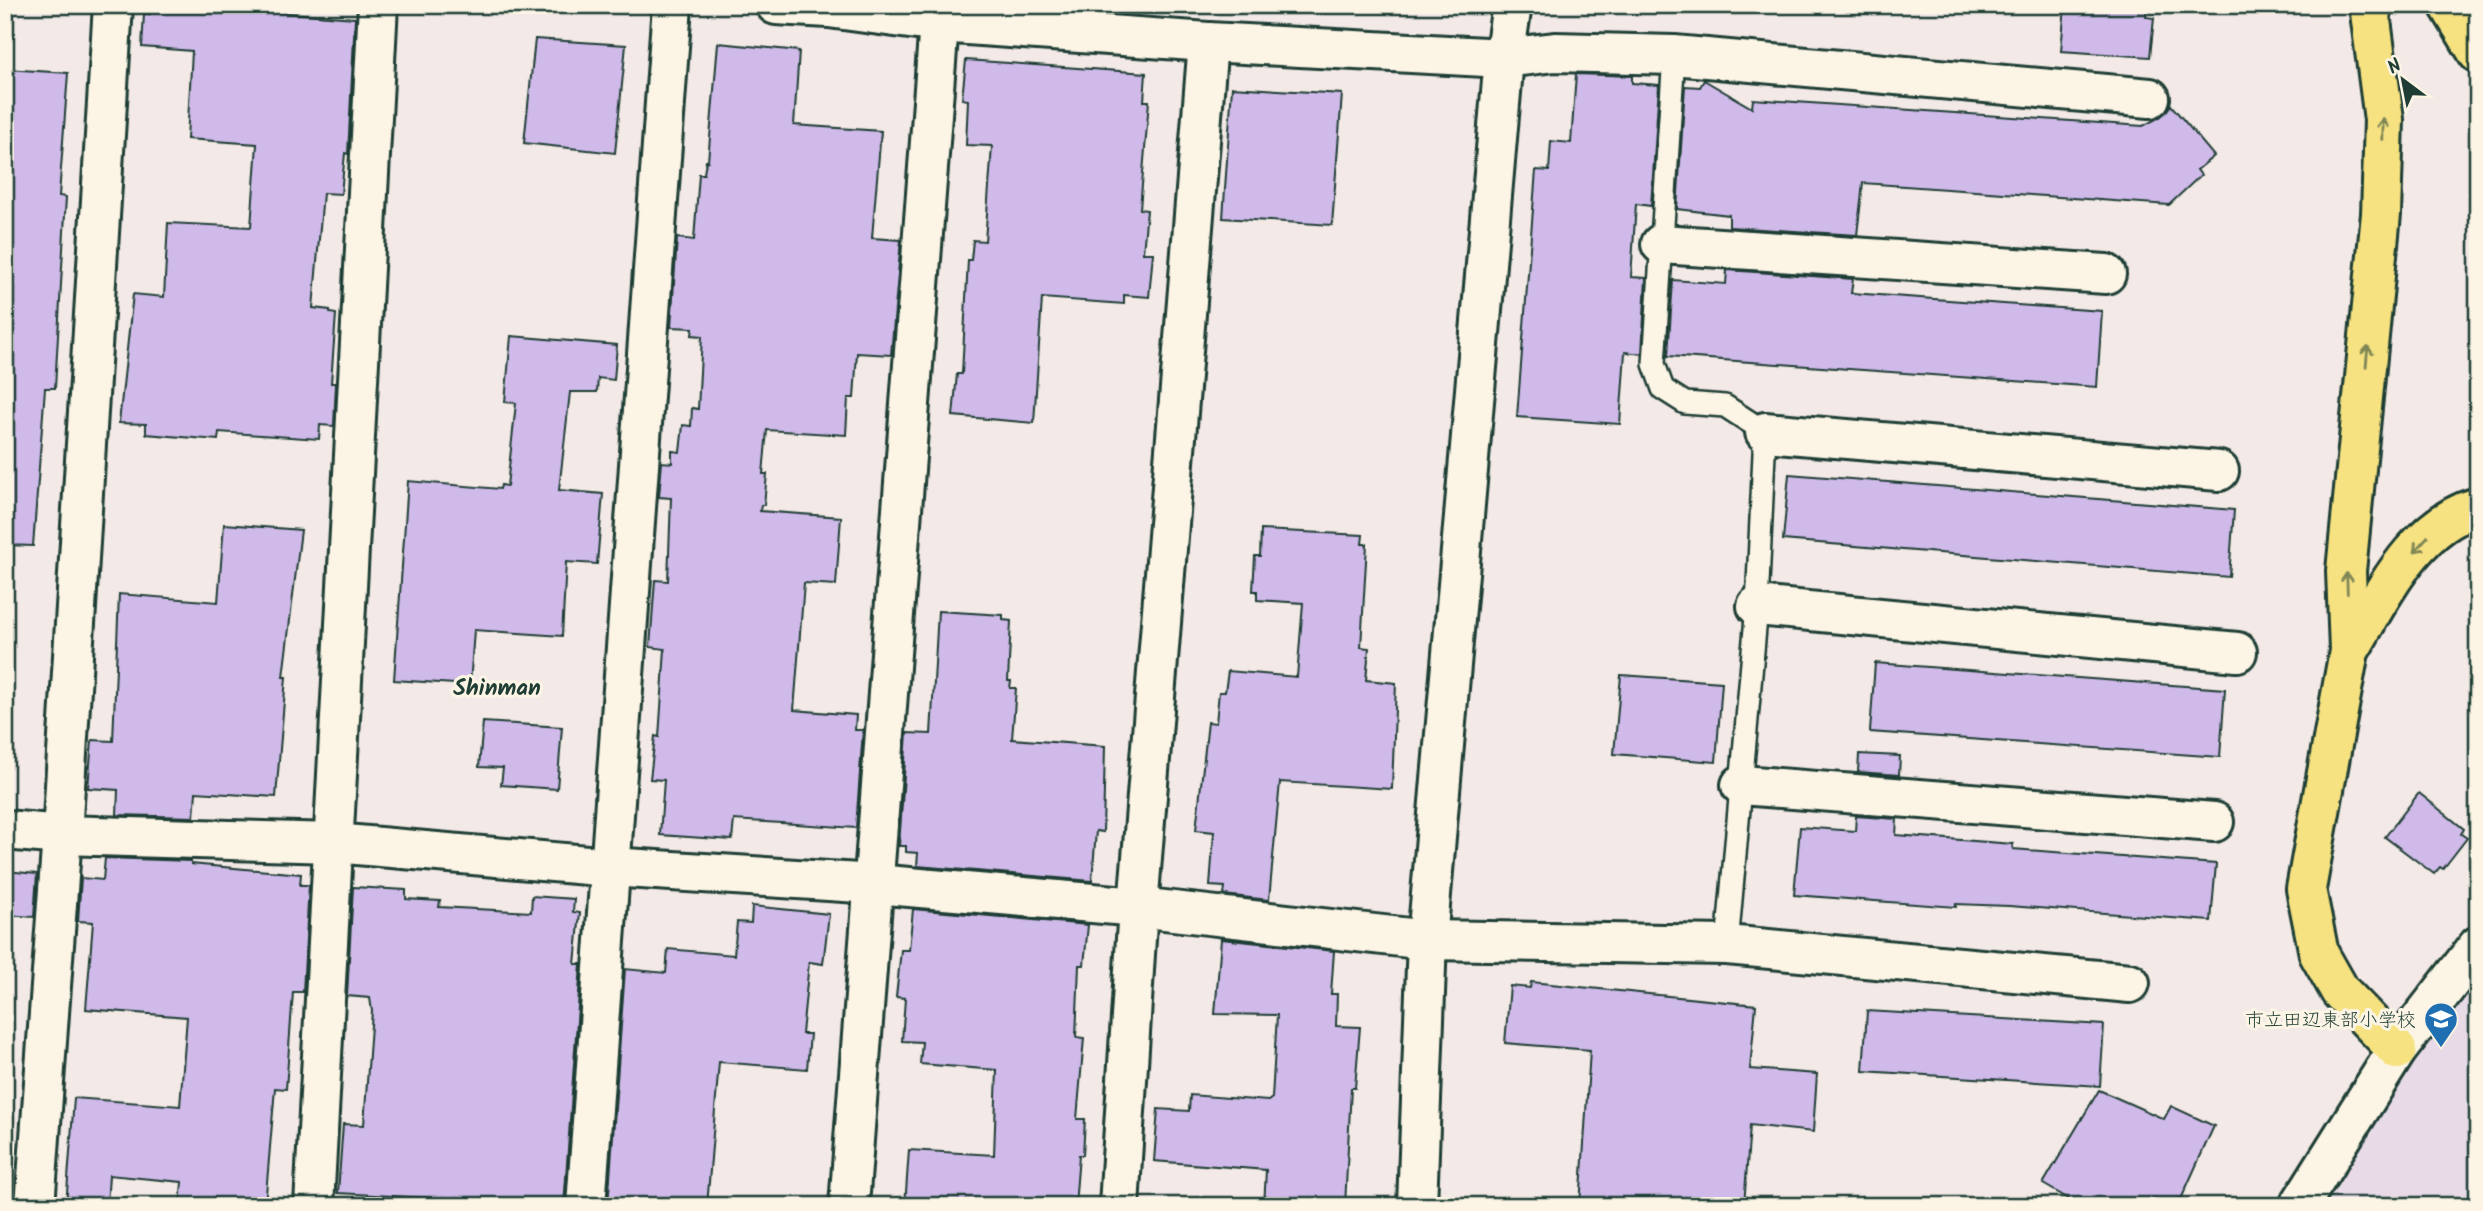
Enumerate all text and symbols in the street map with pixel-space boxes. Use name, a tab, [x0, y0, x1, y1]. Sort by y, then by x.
north arrow	[2368, 46, 2438, 116]
text: N	[2382, 51, 2408, 83]
one-way arrow	[2377, 118, 2390, 141]
one-way arrow	[2361, 345, 2374, 368]
one-way arrow	[2413, 535, 2429, 553]
one-way arrow	[2340, 571, 2353, 594]
district label: Shinman	[453, 671, 541, 707]
school or university icon: 市立田辺東部小学校	[2422, 1000, 2460, 1049]
place label: 市立田辺東部小学校	[2245, 1006, 2416, 1036]

